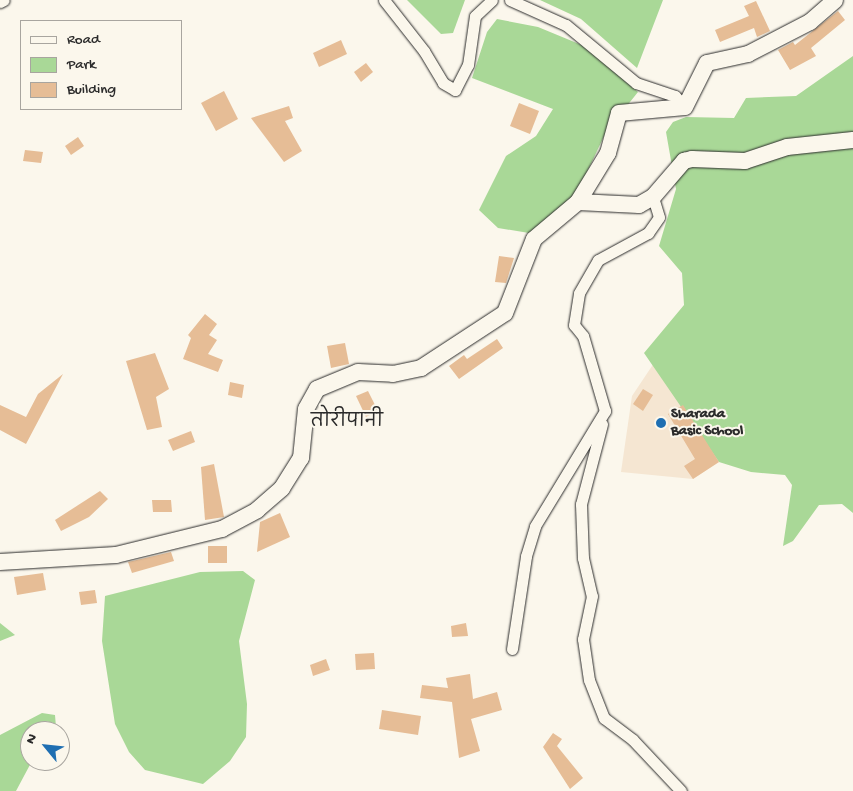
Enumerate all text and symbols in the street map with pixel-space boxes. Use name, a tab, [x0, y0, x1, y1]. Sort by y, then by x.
legend	[20, 20, 182, 110]
text: Road	[67, 31, 100, 49]
text: Park	[67, 56, 96, 74]
text: Building	[67, 81, 116, 99]
place label: Sharada Basic School	[671, 405, 743, 440]
district label: तोरीपानी	[311, 412, 383, 434]
marker: Sharada Basic School	[655, 417, 667, 429]
north arrow	[20, 721, 70, 771]
text: N	[23, 731, 42, 747]

